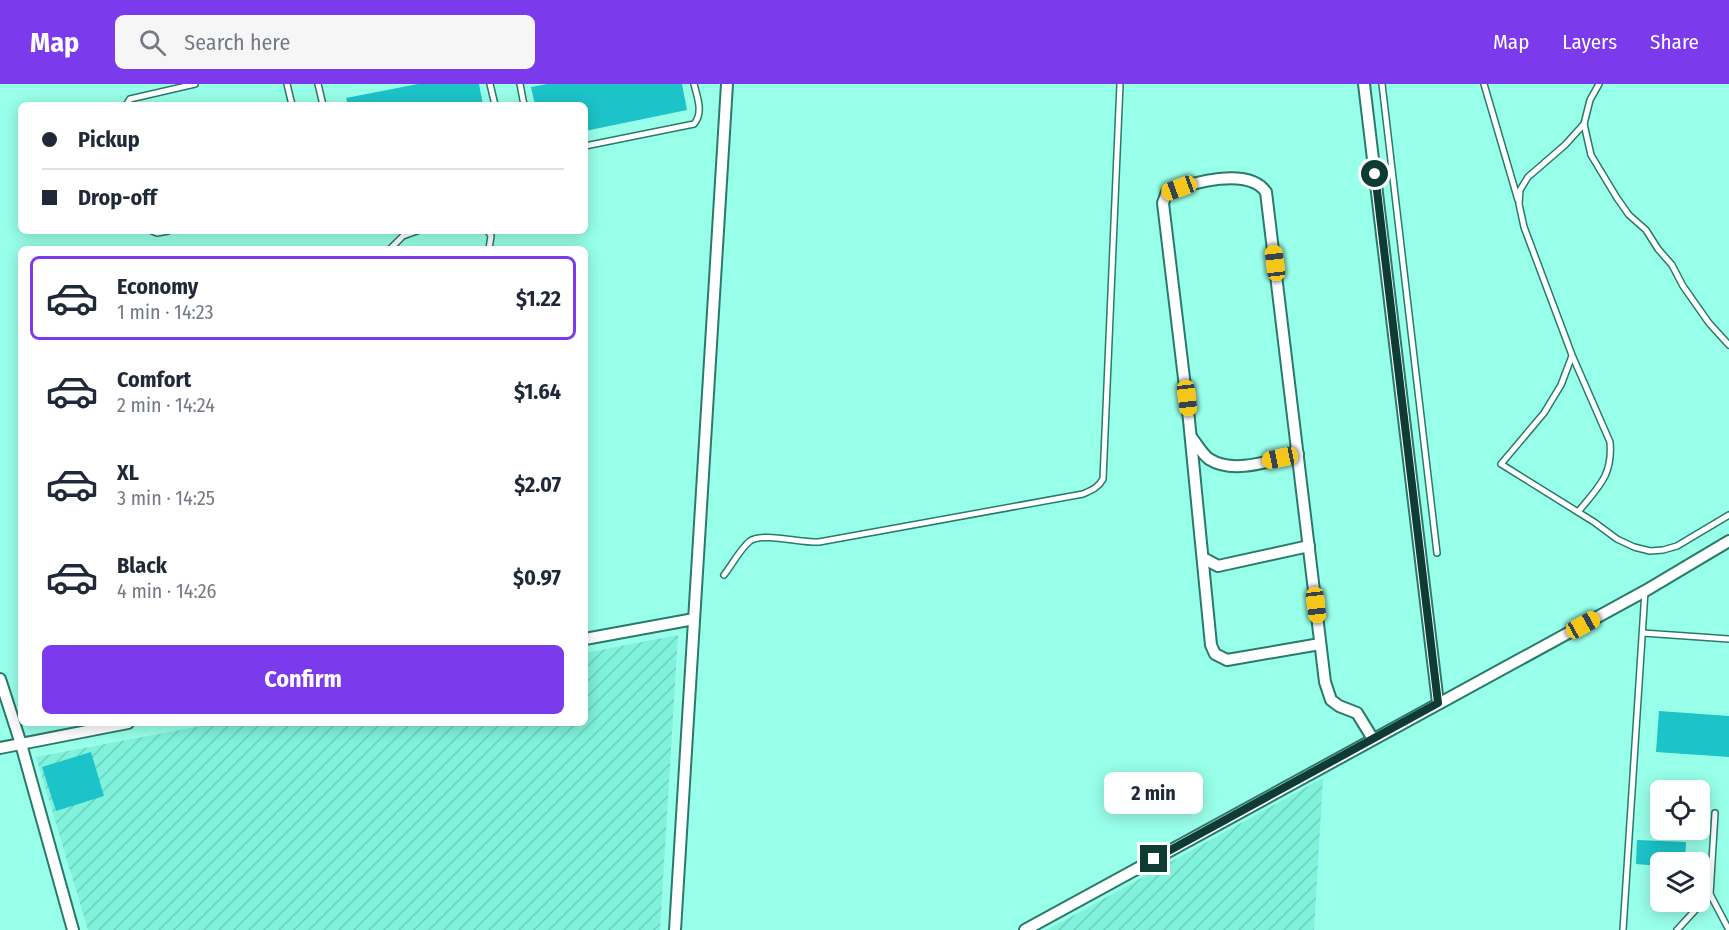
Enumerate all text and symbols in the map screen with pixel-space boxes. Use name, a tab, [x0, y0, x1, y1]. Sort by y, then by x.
search box	[115, 15, 535, 69]
text: Map	[30, 26, 79, 59]
icon: search	[136, 26, 169, 59]
text: Search here	[184, 29, 290, 56]
text: Map	[1493, 29, 1529, 55]
text: Layers	[1562, 29, 1617, 55]
text: Share	[1650, 29, 1699, 55]
text: Pickup	[78, 126, 140, 153]
route start	[1361, 160, 1388, 187]
car	[1159, 173, 1199, 203]
text: Drop-off	[78, 184, 157, 211]
car	[1264, 244, 1286, 282]
icon: car	[45, 271, 99, 325]
text: Economy	[117, 273, 198, 300]
text: $1.22	[516, 285, 561, 312]
text: 1 min · 14:23	[117, 300, 214, 324]
icon: car	[45, 364, 99, 418]
text: Comfort	[117, 366, 191, 393]
text: $1.64	[514, 378, 561, 405]
car	[1176, 379, 1198, 417]
text: 2 min · 14:24	[117, 393, 215, 417]
car	[1261, 445, 1299, 471]
icon: car	[45, 457, 99, 511]
text: XL	[117, 459, 139, 486]
text: $2.07	[514, 471, 561, 498]
text: 3 min · 14:25	[117, 486, 215, 510]
icon: car	[45, 550, 99, 604]
text: Black	[117, 552, 167, 579]
text: $0.97	[513, 564, 561, 591]
text: 4 min · 14:26	[117, 579, 216, 603]
car	[1305, 586, 1327, 624]
car	[1563, 608, 1603, 642]
button: Confirm	[42, 645, 564, 714]
callout: 2 min	[1104, 772, 1204, 814]
map controls	[1650, 780, 1710, 912]
button: locate	[1650, 780, 1710, 840]
text: 2 min	[1131, 781, 1176, 805]
route end	[1140, 845, 1167, 872]
button: layers	[1650, 852, 1710, 912]

